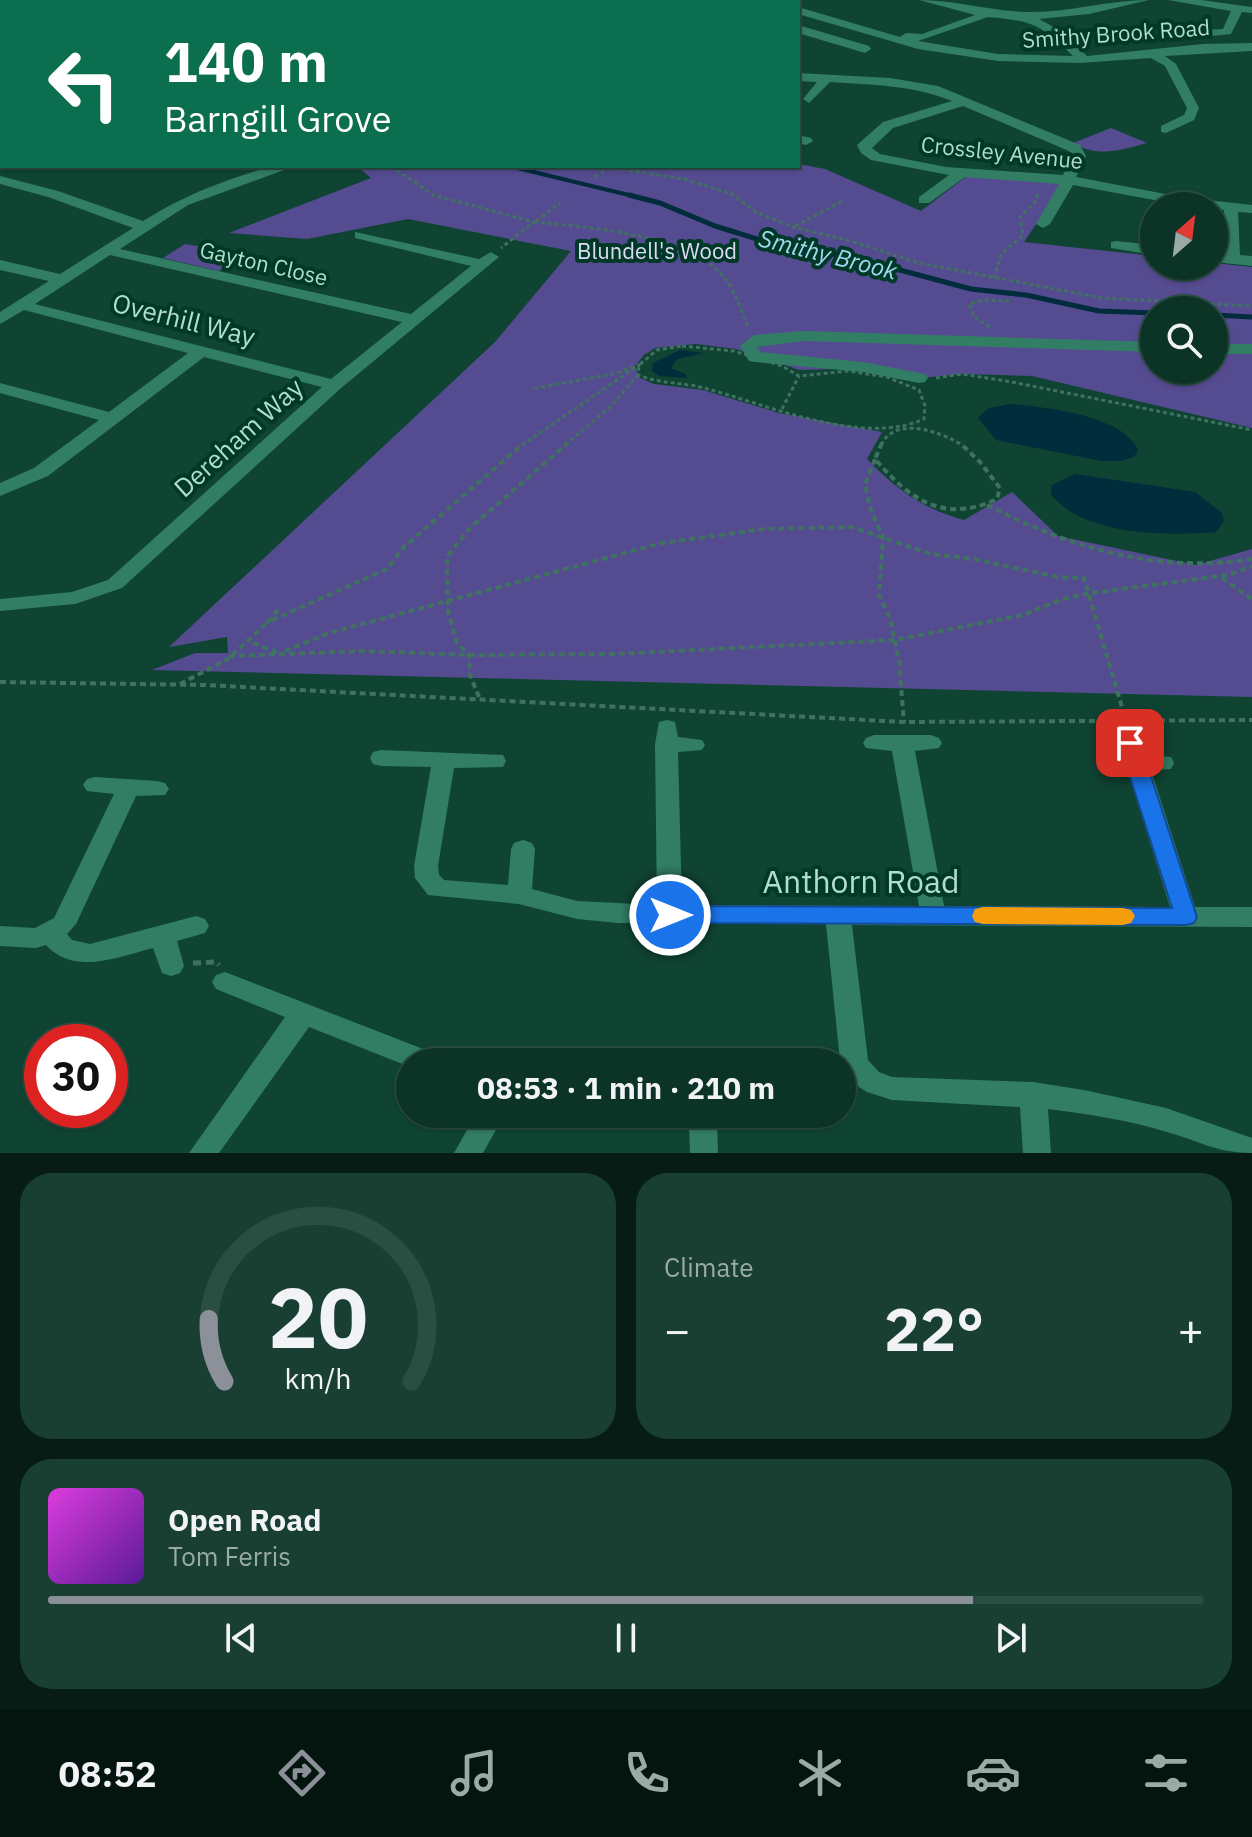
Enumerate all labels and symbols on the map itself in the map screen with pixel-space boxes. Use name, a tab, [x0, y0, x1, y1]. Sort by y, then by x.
street label: Smithy Brook Road	[1021, 12, 1211, 54]
street label: Crossley Avenue	[920, 129, 1084, 175]
north arrow	[1140, 192, 1228, 280]
water label: Smithy Brook	[756, 221, 901, 287]
street label: Gayton Close	[197, 234, 331, 292]
park label: Blundell's Wood	[577, 236, 737, 265]
street label: Overhill Way	[109, 285, 259, 353]
street label: Dereham Way	[166, 370, 310, 504]
pin	[1096, 709, 1164, 777]
street label: Anthorn Road	[762, 860, 960, 902]
position arrow	[628, 873, 712, 957]
speed limit sign: 30	[24, 1024, 128, 1128]

